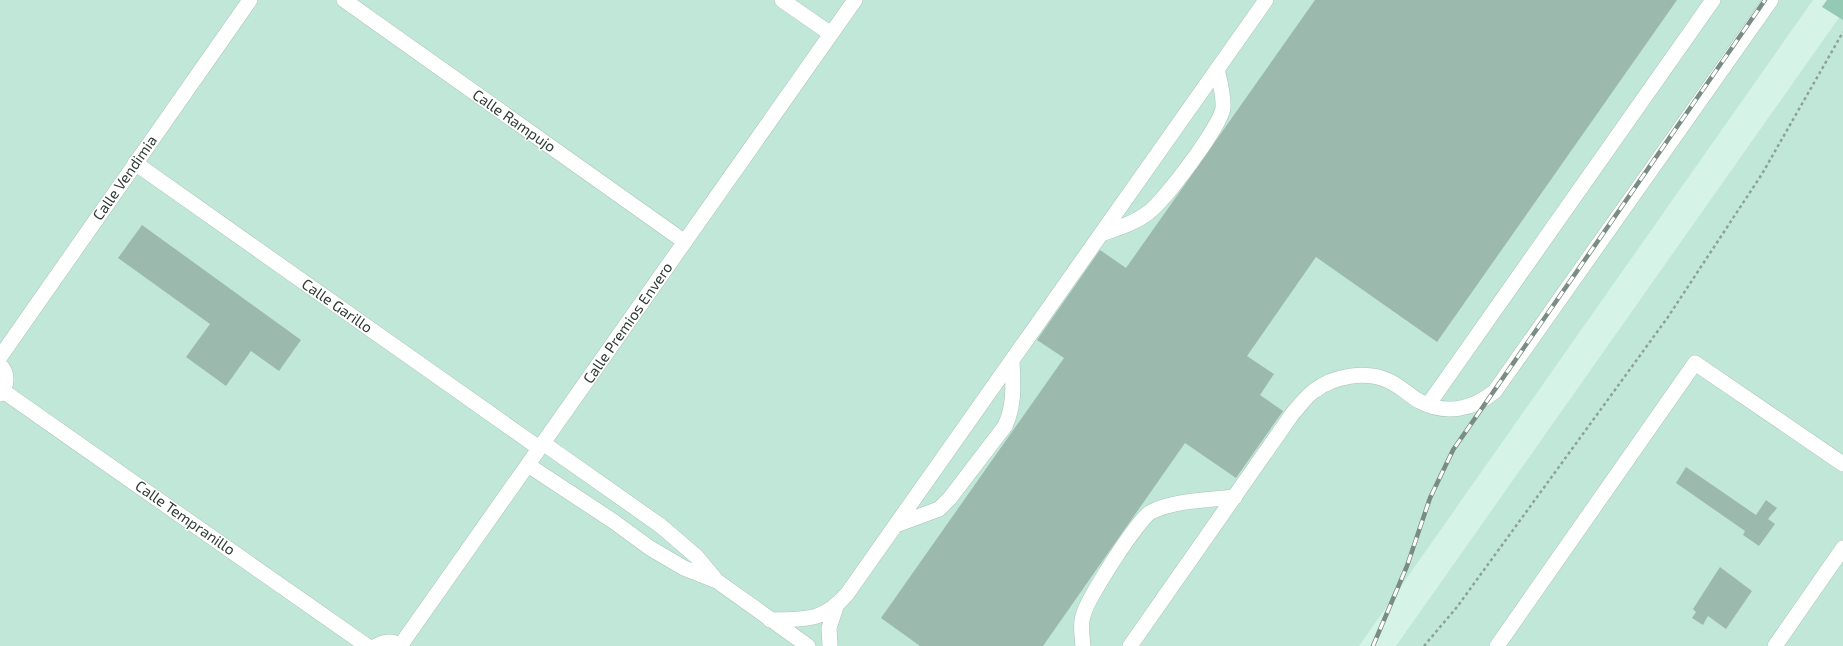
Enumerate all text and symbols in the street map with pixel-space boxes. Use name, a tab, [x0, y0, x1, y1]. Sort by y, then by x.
street label: Calle Rampujo	[469, 85, 560, 156]
street label: Calle Vendimia	[88, 132, 160, 223]
street label: Calle Premios Envero	[579, 258, 676, 386]
street label: Calle Garillo	[299, 274, 376, 336]
street label: Calle Tempranillo	[132, 476, 239, 558]

